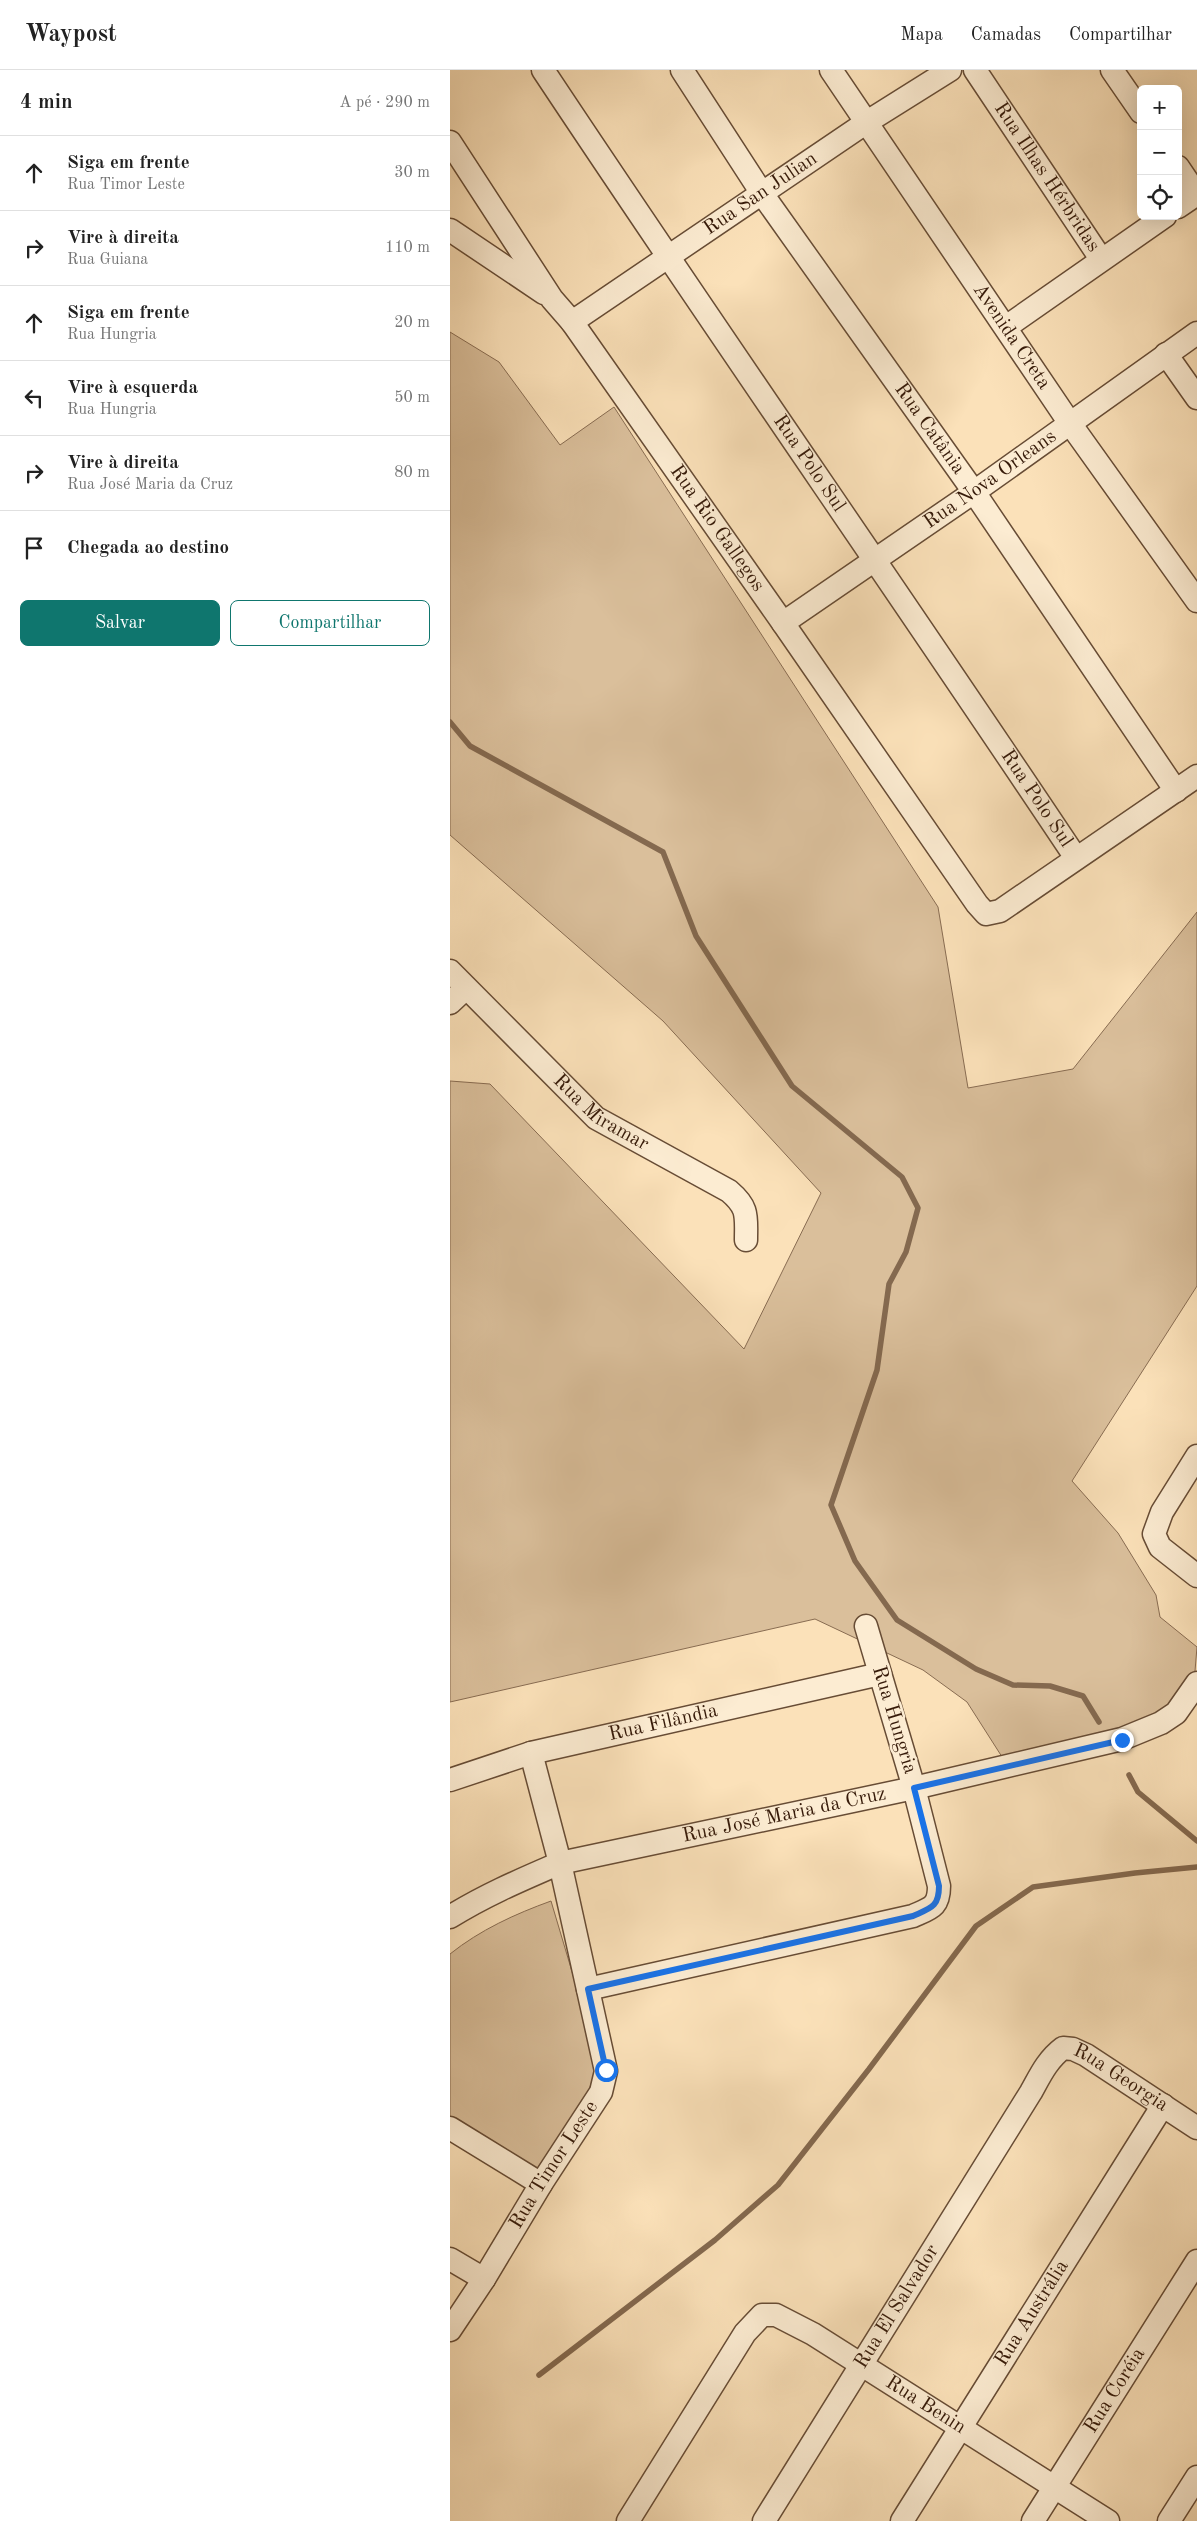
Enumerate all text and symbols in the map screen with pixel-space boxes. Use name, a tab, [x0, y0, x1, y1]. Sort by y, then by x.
text: Waypost	[25, 23, 117, 47]
text: Mapa	[901, 26, 943, 44]
text: Camadas	[971, 26, 1041, 44]
text: Compartilhar	[1069, 26, 1172, 44]
map controls	[1137, 85, 1182, 220]
button: +	[1137, 85, 1182, 130]
text: 4 min	[20, 92, 73, 113]
text: A pé · 290 m	[339, 95, 430, 111]
street label: Rua Ilhas Hérbridas	[990, 99, 1103, 256]
button: −	[1137, 130, 1182, 175]
street label: Rua San Julian	[700, 149, 821, 239]
text: Siga em frente	[67, 154, 190, 173]
icon: ahead	[20, 159, 48, 187]
text: 30 m	[394, 165, 430, 181]
button: locate	[1137, 175, 1182, 220]
text: Rua Timor Leste	[67, 177, 185, 193]
text: Vire à direita	[67, 229, 179, 248]
icon: right	[20, 234, 48, 262]
text: 110 m	[385, 240, 430, 256]
text: Rua Guiana	[67, 252, 148, 268]
street label: Avenida Creta	[969, 280, 1054, 393]
text: Siga em frente	[67, 304, 190, 323]
icon: ahead	[20, 309, 48, 337]
text: 20 m	[394, 315, 430, 331]
text: Rua Hungria	[67, 327, 157, 343]
text: Vire à esquerda	[67, 379, 198, 398]
street label: Rua Catânia	[890, 380, 968, 478]
icon: left	[20, 384, 48, 412]
text: 50 m	[394, 390, 430, 406]
text: Rua Hungria	[67, 402, 157, 418]
street label: Rua Polo Sul	[769, 412, 849, 516]
street label: Rua Nova Orleans	[921, 427, 1060, 533]
text: Vire à direita	[67, 454, 179, 473]
icon: right	[20, 459, 48, 487]
street label: Rua Rio Gallegos	[666, 462, 768, 596]
text: 80 m	[394, 465, 430, 481]
text: Rua José Maria da Cruz	[67, 477, 233, 493]
icon: arrive	[20, 534, 48, 562]
text: Chegada ao destino	[67, 539, 229, 558]
button: Salvar	[20, 600, 220, 646]
button: Compartilhar	[230, 600, 430, 646]
street label: Rua Polo Sul	[997, 746, 1076, 851]
street label: Rua Miramar	[549, 1071, 652, 1155]
street label: Rua Hungria	[868, 1664, 920, 1777]
street label: Rua Filândia	[607, 1701, 720, 1745]
route end	[1111, 1729, 1134, 1752]
street label: Rua José Maria da Cruz	[681, 1784, 888, 1847]
street label: Rua Georgia	[1070, 2041, 1171, 2116]
route start	[595, 2059, 618, 2082]
street label: Rua Timor Leste	[506, 2098, 602, 2233]
street label: Rua El Salvador	[851, 2242, 943, 2372]
street label: Rua Austrália	[992, 2257, 1073, 2370]
street label: Rua Coréia	[1081, 2344, 1149, 2437]
street label: Rua Benin	[882, 2373, 969, 2438]

